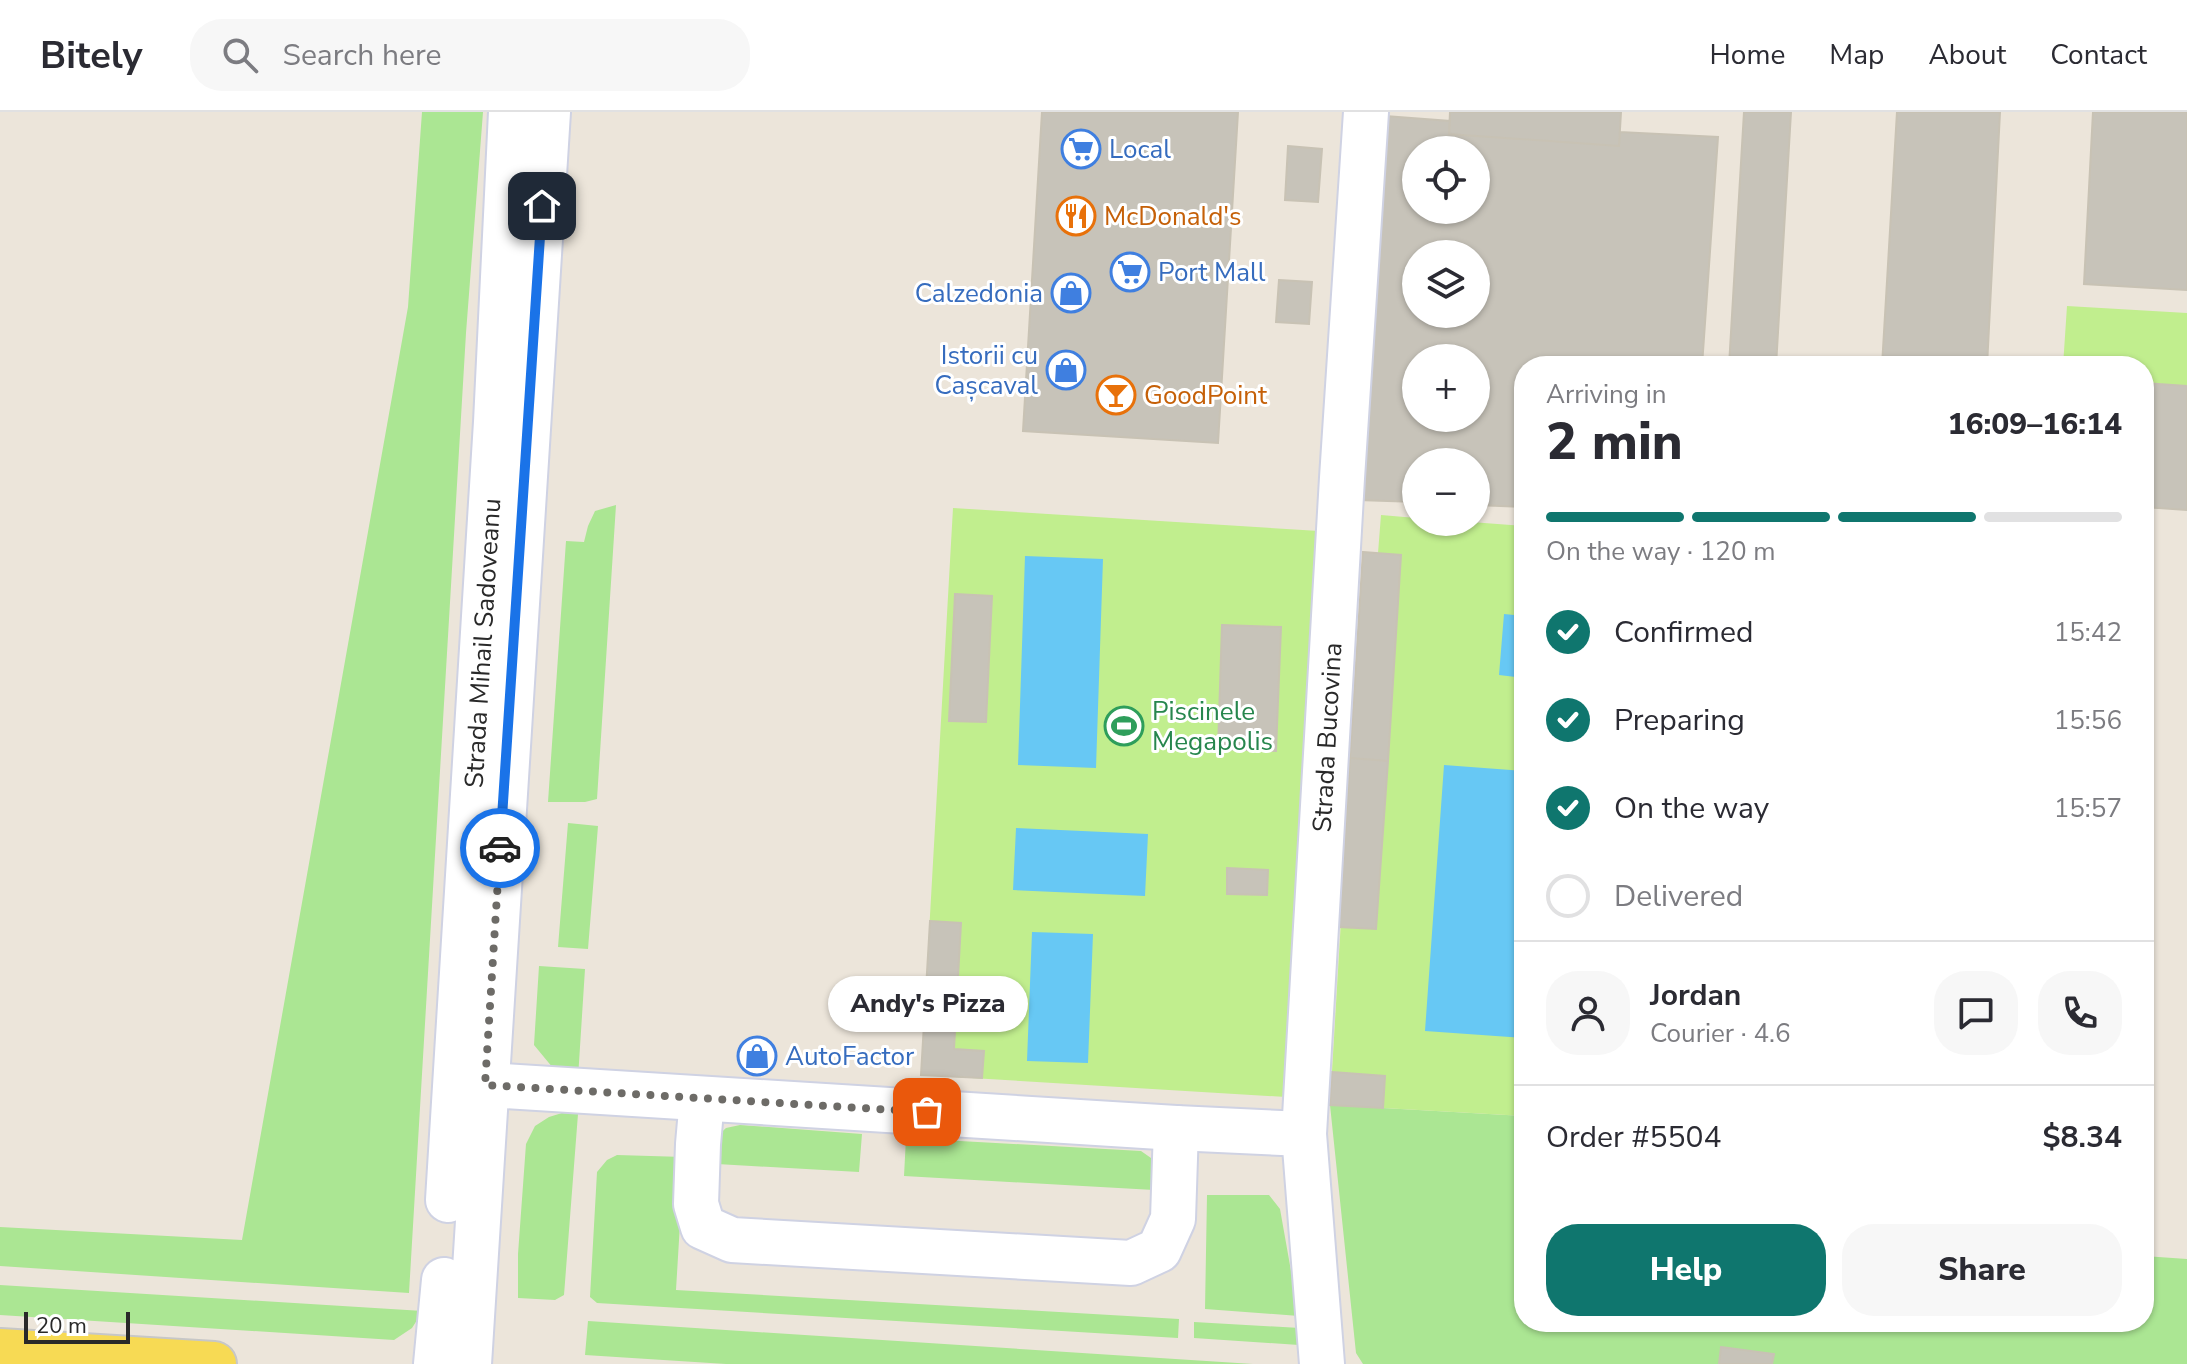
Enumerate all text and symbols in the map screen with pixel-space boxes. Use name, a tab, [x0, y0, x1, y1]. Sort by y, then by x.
search box	[190, 19, 750, 91]
text: Bitely	[40, 30, 142, 81]
icon: search	[218, 33, 262, 77]
text: Search here	[282, 35, 441, 76]
text: Home	[1710, 36, 1785, 74]
text: Map	[1829, 36, 1884, 74]
text: About	[1928, 36, 2006, 74]
text: Contact	[2050, 36, 2147, 74]
supermarket icon: Local	[1060, 128, 1102, 170]
place label: Local	[1109, 132, 1171, 167]
map controls	[1402, 136, 1490, 536]
button: locate	[1402, 136, 1490, 224]
pin	[508, 172, 576, 240]
icon: home	[520, 184, 564, 228]
restaurant icon: McDonald's	[1055, 195, 1097, 237]
place label: McDonald's	[1104, 199, 1242, 234]
button: layers	[1402, 240, 1490, 328]
supermarket icon: Port Mall	[1109, 251, 1151, 293]
place label: Port Mall	[1158, 255, 1266, 290]
shop icon: Calzedonia	[1050, 272, 1092, 314]
place label: Calzedonia	[915, 276, 1043, 311]
place label: Istorii cu Cașcaval	[934, 338, 1038, 403]
button: +	[1402, 344, 1490, 432]
shop icon: Istorii cu Cașcaval	[1045, 349, 1087, 391]
bar icon: GoodPoint	[1095, 374, 1137, 416]
text: Arriving in	[1546, 377, 1667, 412]
place label: GoodPoint	[1144, 378, 1268, 413]
text: 16:09–16:14	[1947, 404, 2122, 445]
text: 2 min	[1546, 406, 1683, 477]
button: −	[1402, 448, 1490, 536]
street label: Strada Mihail Sadoveanu	[456, 497, 509, 789]
text: On the way · 120 m	[1546, 534, 1775, 569]
icon: check	[1546, 610, 1590, 654]
text: Confirmed	[1614, 612, 1754, 653]
text: 15:42	[2054, 615, 2122, 650]
street label: Strada Bucovina	[1304, 642, 1350, 833]
place label: Piscinele Megapolis	[1152, 694, 1273, 759]
icon: check	[1546, 698, 1590, 742]
text: Preparing	[1614, 700, 1745, 741]
text: 15:56	[2054, 703, 2122, 738]
sports icon: Piscinele Megapolis	[1103, 705, 1145, 747]
icon: check	[1546, 786, 1590, 830]
text: On the way	[1614, 788, 1769, 829]
text: 15:57	[2054, 791, 2122, 826]
courier	[460, 808, 540, 888]
icon: car	[478, 826, 522, 870]
text: Delivered	[1614, 876, 1743, 917]
button: person	[1546, 971, 1630, 1055]
button: chat	[1934, 971, 2018, 1055]
button: phone	[2038, 971, 2122, 1055]
text: Jordan	[1650, 975, 1741, 1016]
callout: Andy's Pizza	[827, 976, 1027, 1032]
text: Andy's Pizza	[851, 986, 1005, 1021]
text: Courier · 4.6	[1650, 1016, 1791, 1051]
shop icon: AutoFactor	[736, 1035, 778, 1077]
place label: AutoFactor	[785, 1039, 915, 1074]
pin	[893, 1078, 961, 1146]
icon: bag	[905, 1090, 949, 1134]
text: Order #5504	[1546, 1117, 1721, 1158]
text: $8.34	[2043, 1117, 2122, 1158]
button: Help	[1546, 1224, 1826, 1316]
button: Share	[1842, 1224, 2122, 1316]
scale bar	[24, 1308, 130, 1344]
text: 20 m	[36, 1311, 87, 1341]

